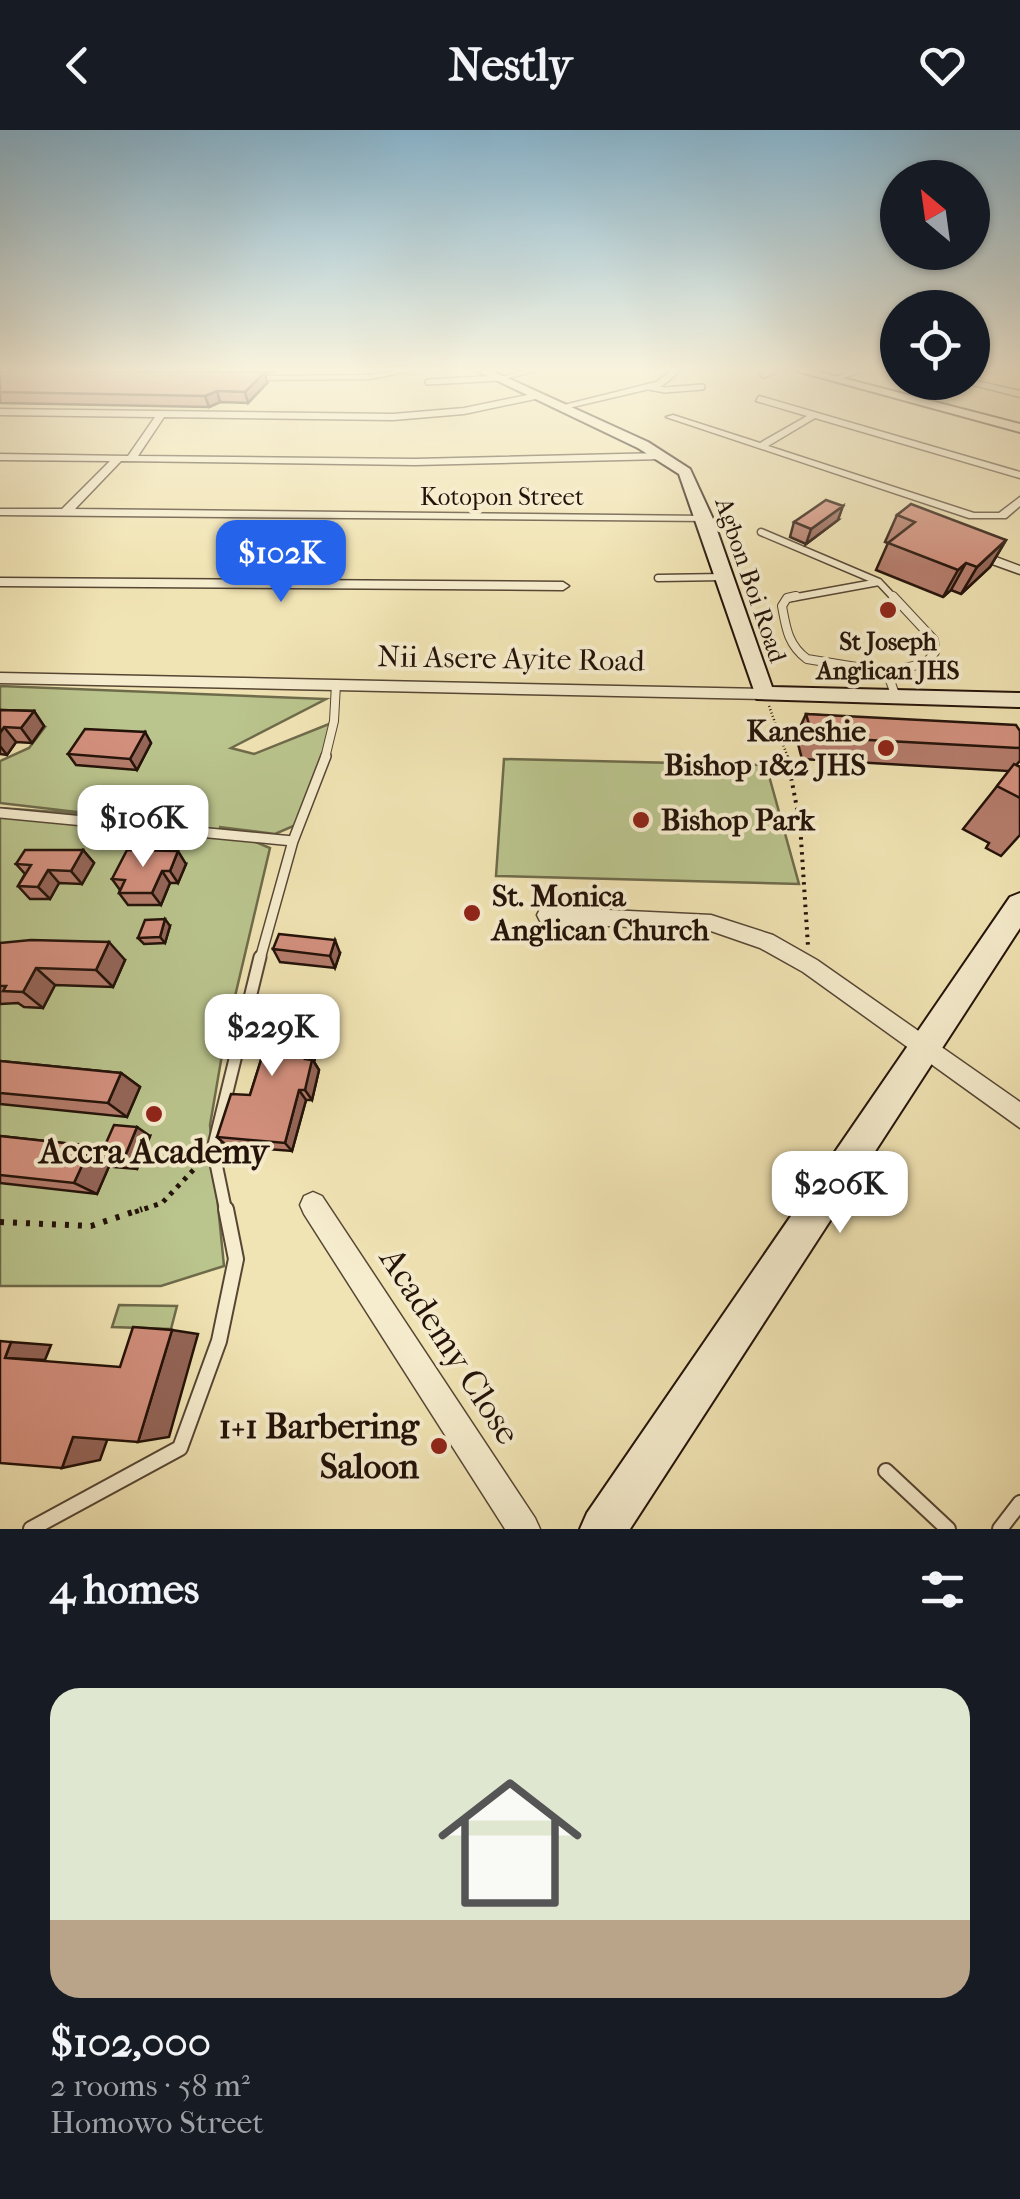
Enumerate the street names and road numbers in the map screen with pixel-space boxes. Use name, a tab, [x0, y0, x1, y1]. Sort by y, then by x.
street label: Kotopon Street	[420, 482, 584, 511]
street label: Agbon Boi Road	[709, 493, 793, 666]
street label: Nii Asere Ayite Road	[377, 639, 646, 679]
street label: Academy Close	[370, 1238, 529, 1452]

